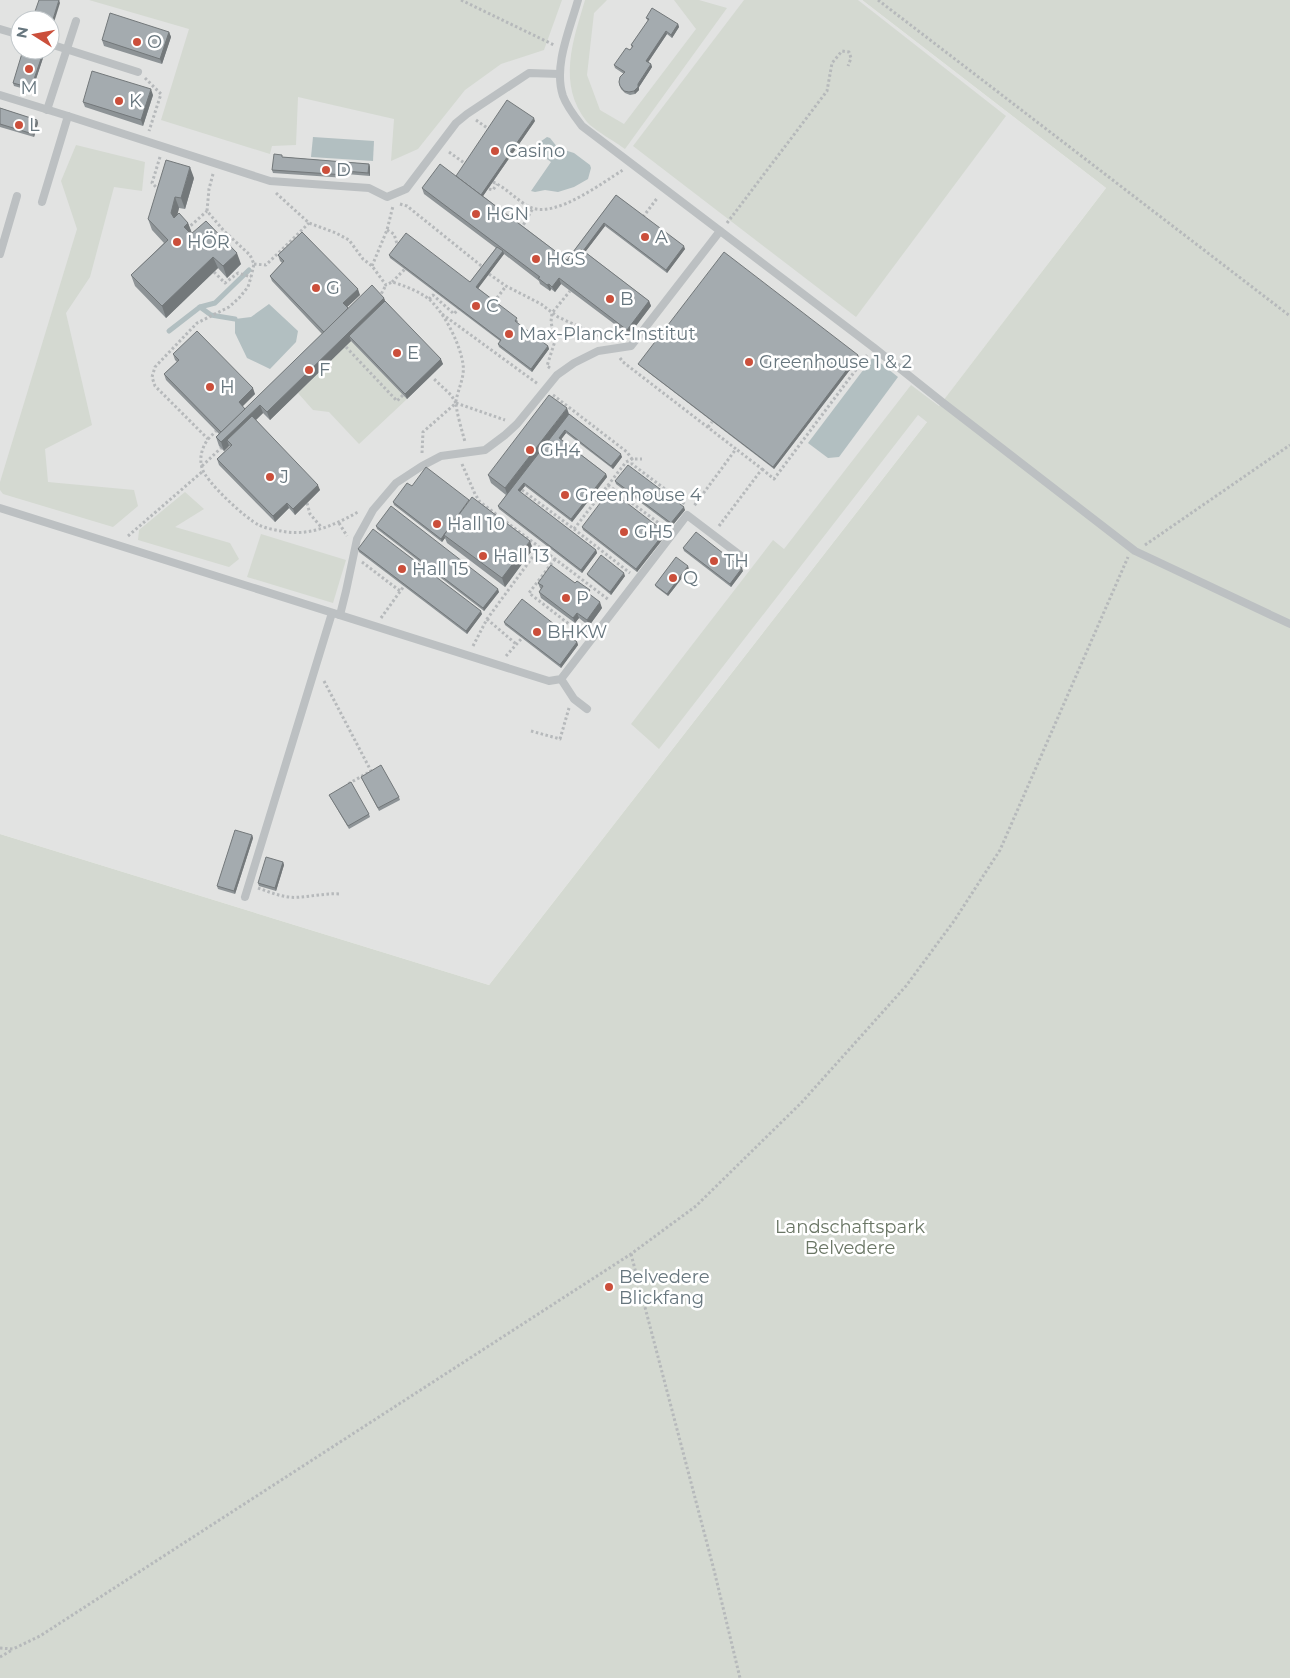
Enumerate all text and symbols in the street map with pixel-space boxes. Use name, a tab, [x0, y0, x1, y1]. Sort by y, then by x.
north arrow	[10, 10, 60, 60]
text: N	[12, 25, 32, 40]
place label: O	[147, 31, 162, 53]
marker: O	[131, 36, 143, 48]
marker: M	[23, 63, 35, 75]
place label: M	[20, 77, 38, 99]
place label: K	[129, 90, 142, 112]
marker: K	[113, 95, 125, 107]
place label: L	[29, 114, 40, 136]
marker: L	[13, 119, 25, 131]
place label: Casino	[505, 140, 565, 162]
marker: Casino	[489, 145, 501, 157]
place label: D	[336, 159, 351, 181]
marker: D	[320, 164, 332, 176]
place label: HGN	[486, 203, 529, 225]
marker: HGN	[470, 208, 482, 220]
place label: A	[655, 226, 668, 248]
place label: HÖR	[187, 231, 230, 253]
marker: A	[639, 231, 651, 243]
marker: HÖR	[171, 236, 183, 248]
place label: HGS	[546, 248, 586, 270]
marker: HGS	[530, 253, 542, 265]
place label: G	[326, 277, 340, 299]
marker: G	[310, 282, 322, 294]
place label: B	[620, 288, 634, 310]
marker: B	[604, 293, 616, 305]
place label: C	[486, 295, 499, 317]
marker: C	[470, 300, 482, 312]
place label: Max-Planck-Institut	[519, 323, 696, 345]
marker: Max-Planck-Institut	[503, 328, 515, 340]
place label: E	[407, 342, 419, 364]
marker: E	[391, 347, 403, 359]
place label: Greenhouse 1 & 2	[759, 351, 912, 373]
marker: Greenhouse 1 & 2	[743, 356, 755, 368]
place label: F	[319, 359, 330, 381]
marker: F	[303, 364, 315, 376]
place label: H	[220, 376, 235, 398]
marker: H	[204, 381, 216, 393]
place label: GH4	[540, 439, 581, 461]
marker: GH4	[524, 444, 536, 456]
place label: J	[279, 466, 289, 488]
marker: J	[264, 471, 276, 483]
place label: Greenhouse 4	[575, 484, 702, 506]
marker: Greenhouse 4	[559, 489, 571, 501]
place label: Hall 10	[447, 513, 505, 535]
marker: Hall 10	[431, 518, 443, 530]
place label: GH5	[634, 521, 673, 543]
marker: GH5	[618, 526, 630, 538]
place label: Hall 13	[493, 545, 549, 567]
marker: Hall 13	[477, 550, 489, 562]
place label: TH	[724, 550, 749, 572]
marker: TH	[708, 555, 720, 567]
place label: Hall 15	[412, 558, 468, 580]
marker: Hall 15	[396, 563, 408, 575]
place label: Q	[683, 567, 698, 589]
marker: Q	[667, 572, 679, 584]
place label: P	[576, 587, 589, 609]
marker: P	[560, 592, 572, 604]
place label: BHKW	[547, 621, 607, 643]
marker: BHKW	[531, 626, 543, 638]
park label: Landschaftspark Belvedere	[775, 1216, 925, 1259]
place label: Belvedere Blickfang	[619, 1266, 710, 1309]
marker: Belvedere Blickfang	[603, 1281, 615, 1293]

